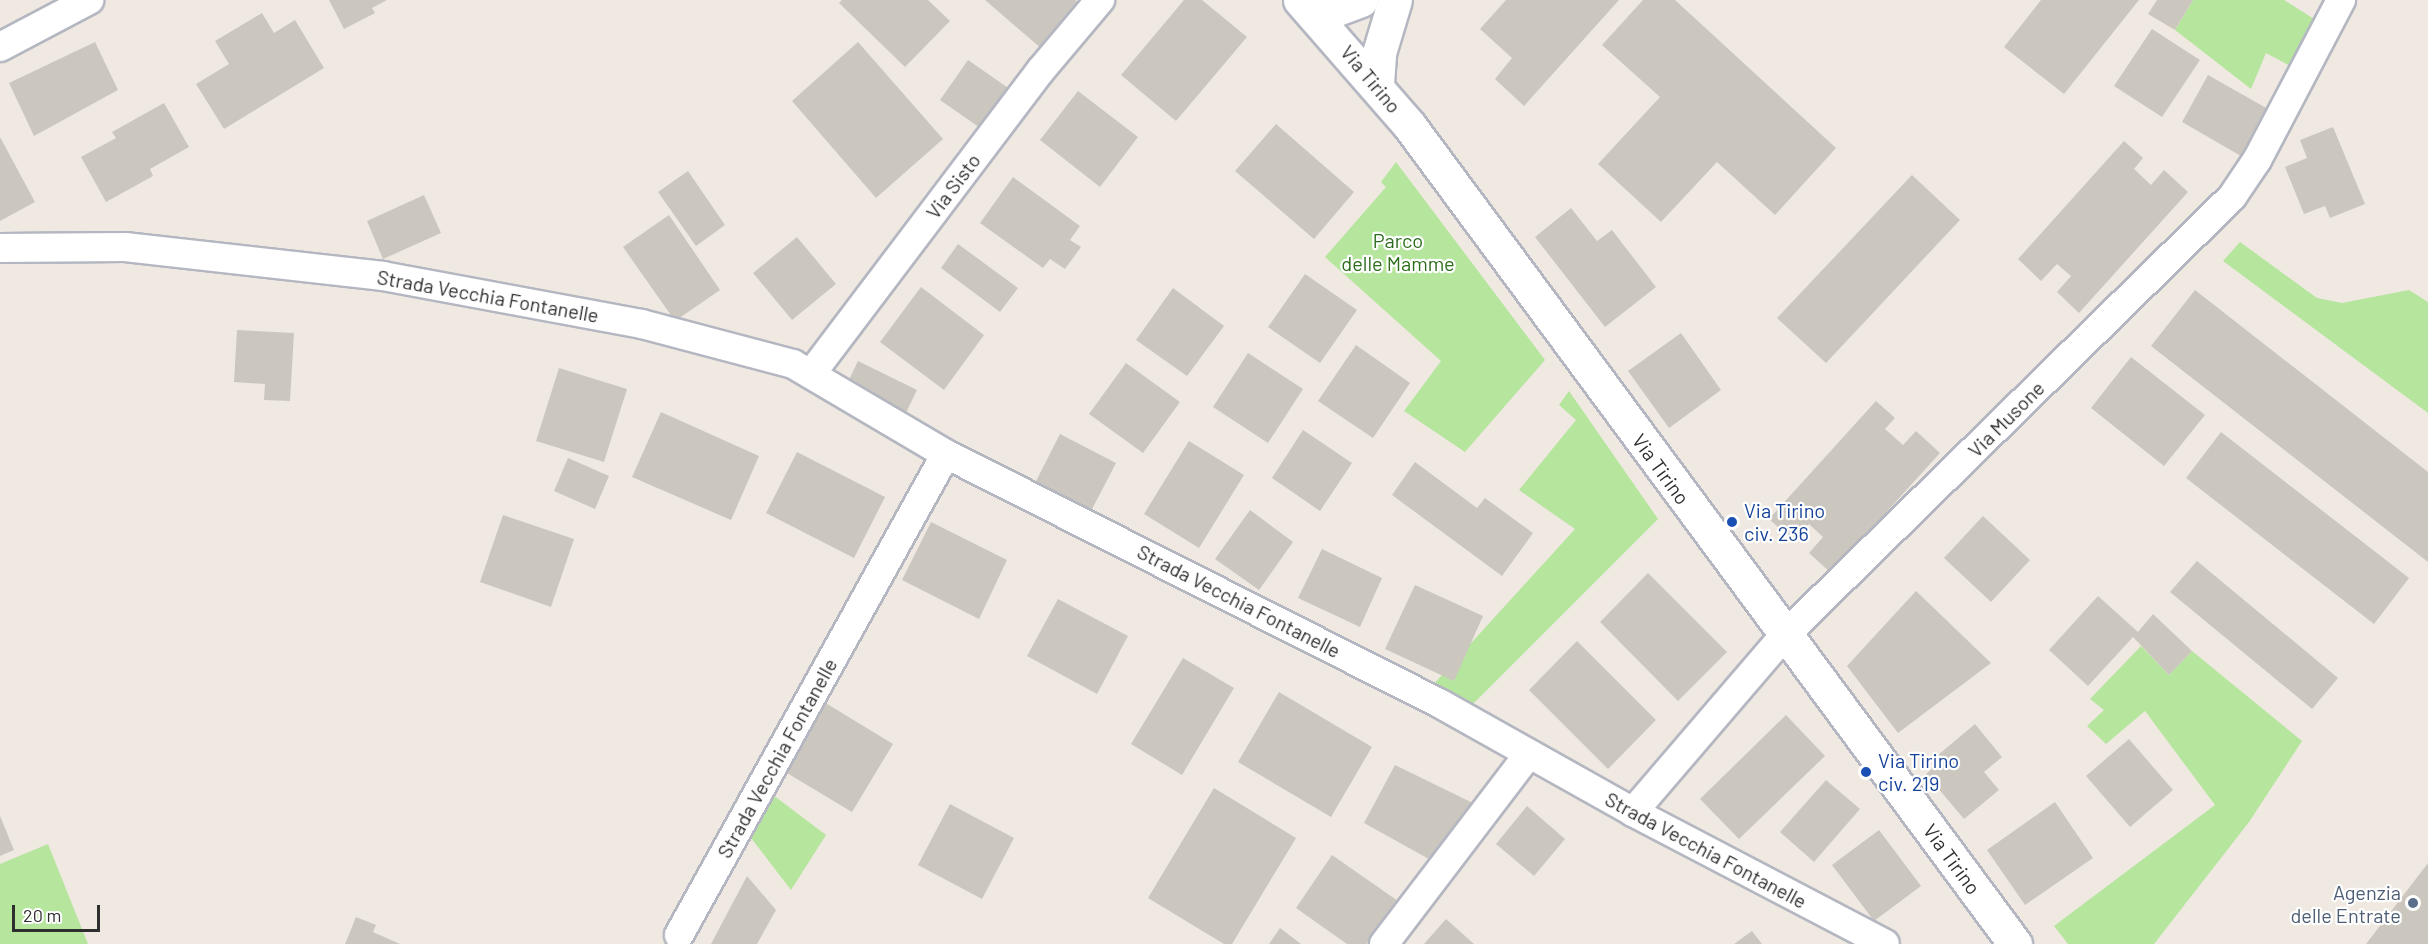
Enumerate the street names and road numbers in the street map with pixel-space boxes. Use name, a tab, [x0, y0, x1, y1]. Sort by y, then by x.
street label: Via Tirino	[1336, 40, 1406, 118]
street label: Via Sisto	[921, 149, 985, 223]
street label: Strada Vecchia Fontanelle	[375, 265, 601, 327]
street label: Via Musone	[1963, 376, 2049, 462]
street label: Via Tirino	[1627, 429, 1695, 509]
street label: Strada Vecchia Fontanelle	[1133, 539, 1345, 663]
street label: Strada Vecchia Fontanelle	[712, 654, 842, 862]
street label: Strada Vecchia Fontanelle	[1601, 787, 1811, 913]
street label: Via Tirino	[1918, 819, 1986, 899]

